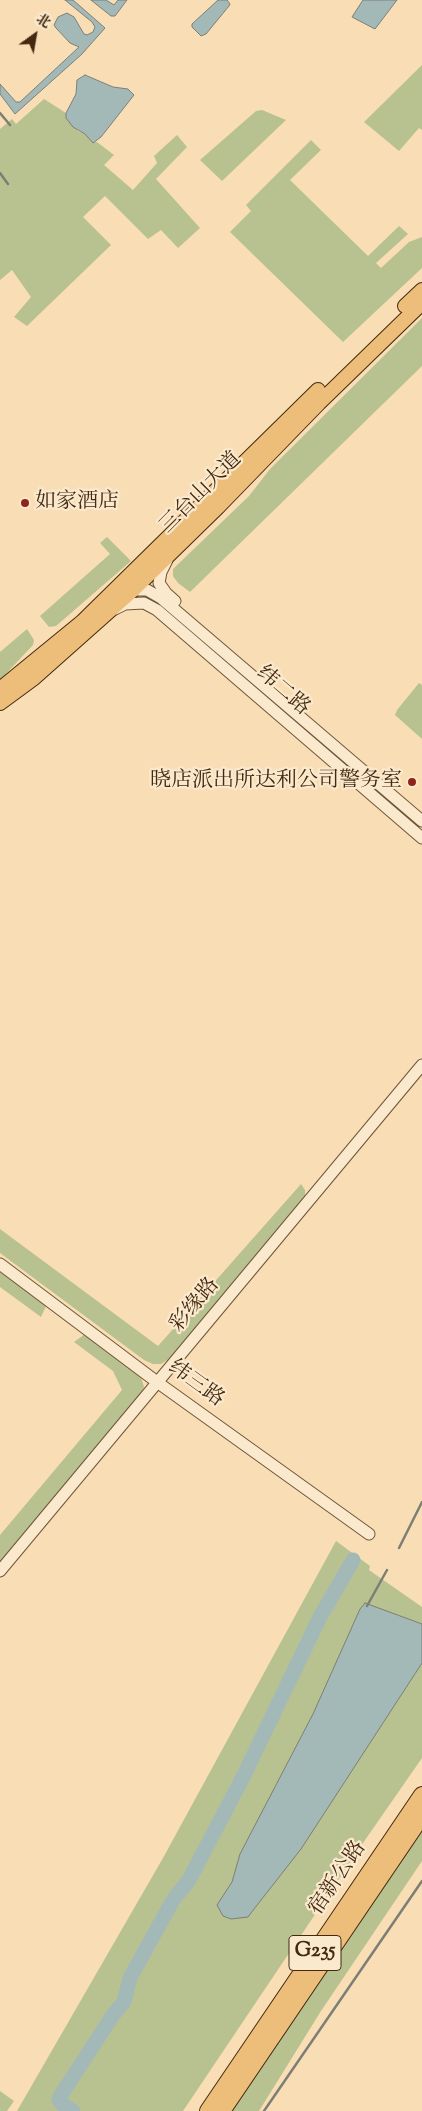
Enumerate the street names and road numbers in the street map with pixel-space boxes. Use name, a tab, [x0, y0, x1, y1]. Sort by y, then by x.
street label: 三台山大道	[156, 448, 248, 540]
street label: 纬二路	[250, 662, 314, 722]
street label: 彩缘路	[166, 1274, 226, 1338]
street label: 纬三路	[162, 1356, 228, 1414]
street label: 宿新公路	[305, 1837, 373, 1921]
road number: G235	[289, 1936, 341, 1970]

